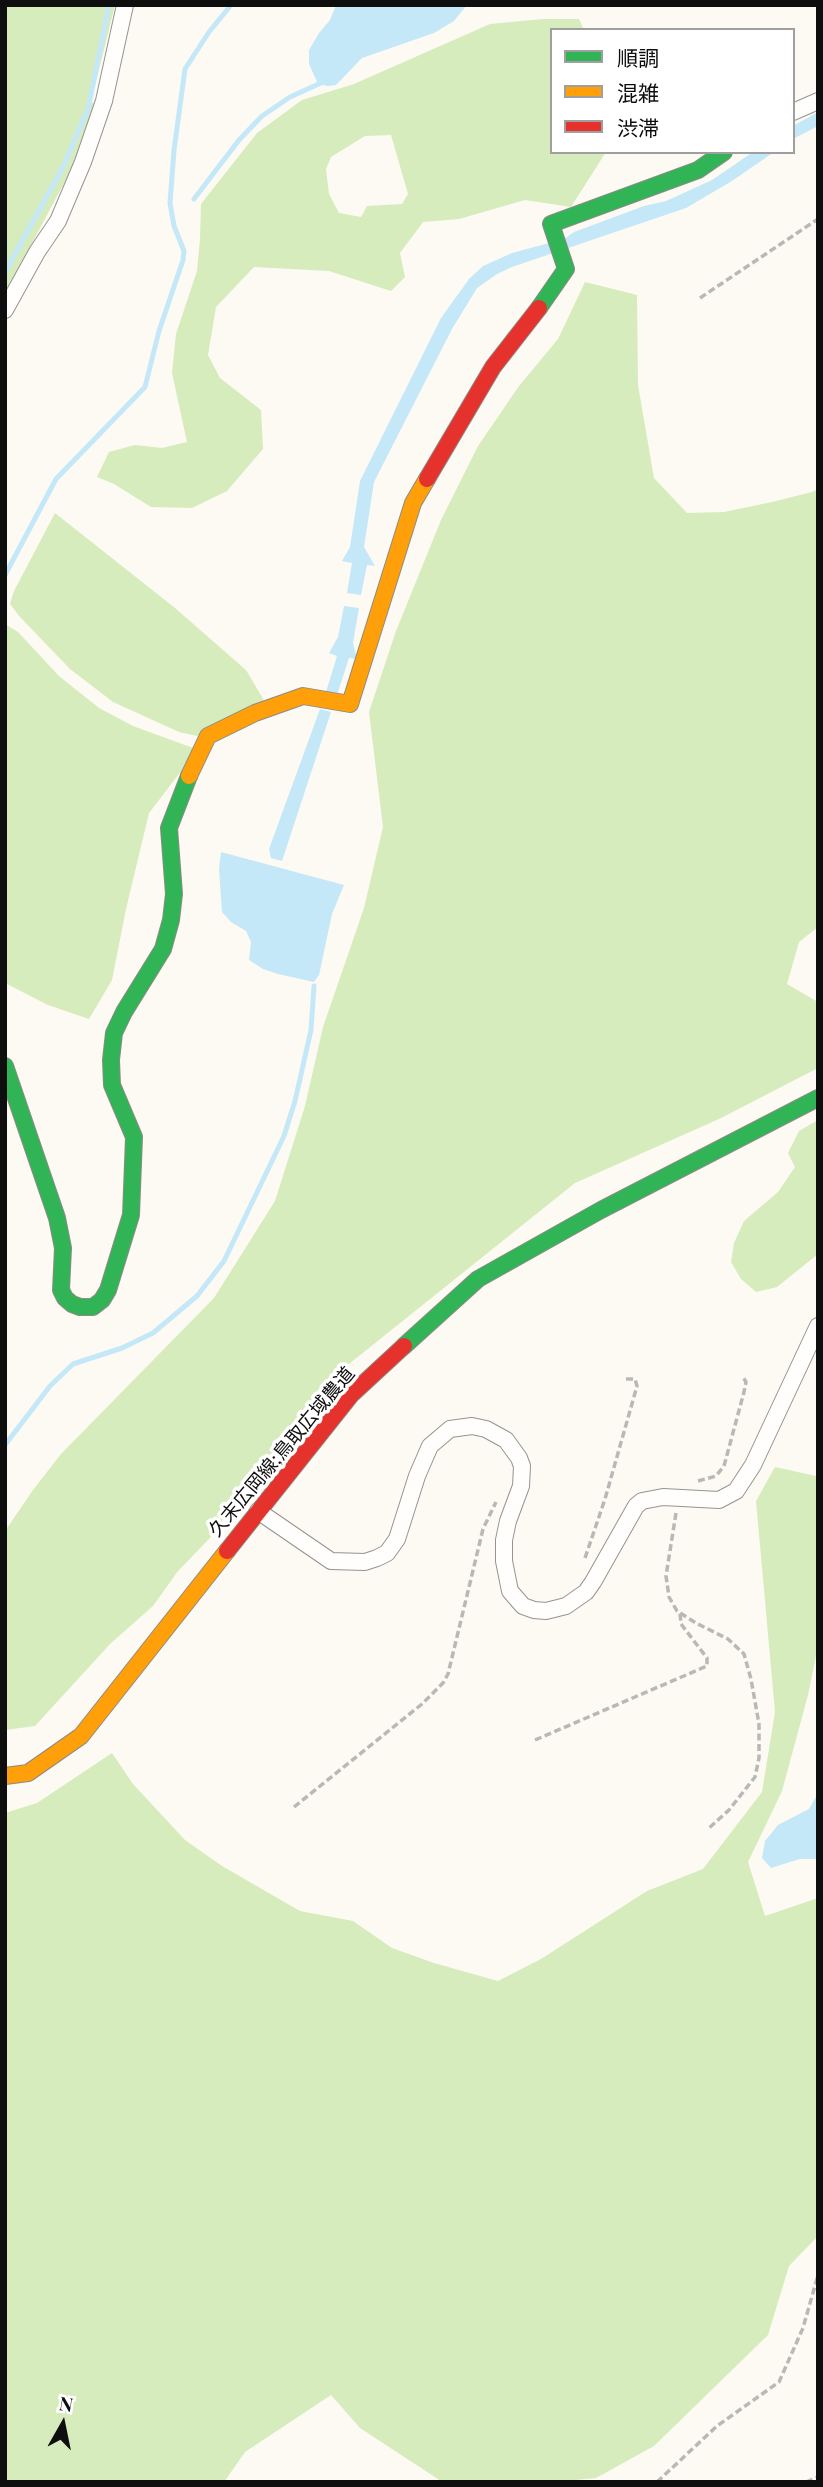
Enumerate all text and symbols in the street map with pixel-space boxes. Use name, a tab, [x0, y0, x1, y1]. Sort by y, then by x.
legend	[550, 28, 795, 154]
text: 順調	[617, 43, 659, 71]
text: 混雑	[617, 78, 659, 106]
text: 渋滞	[617, 113, 659, 141]
street label: 久末広岡線;鳥取広域農道	[204, 1363, 360, 1541]
north arrow	[28, 2389, 98, 2459]
text: N	[57, 2389, 75, 2417]

